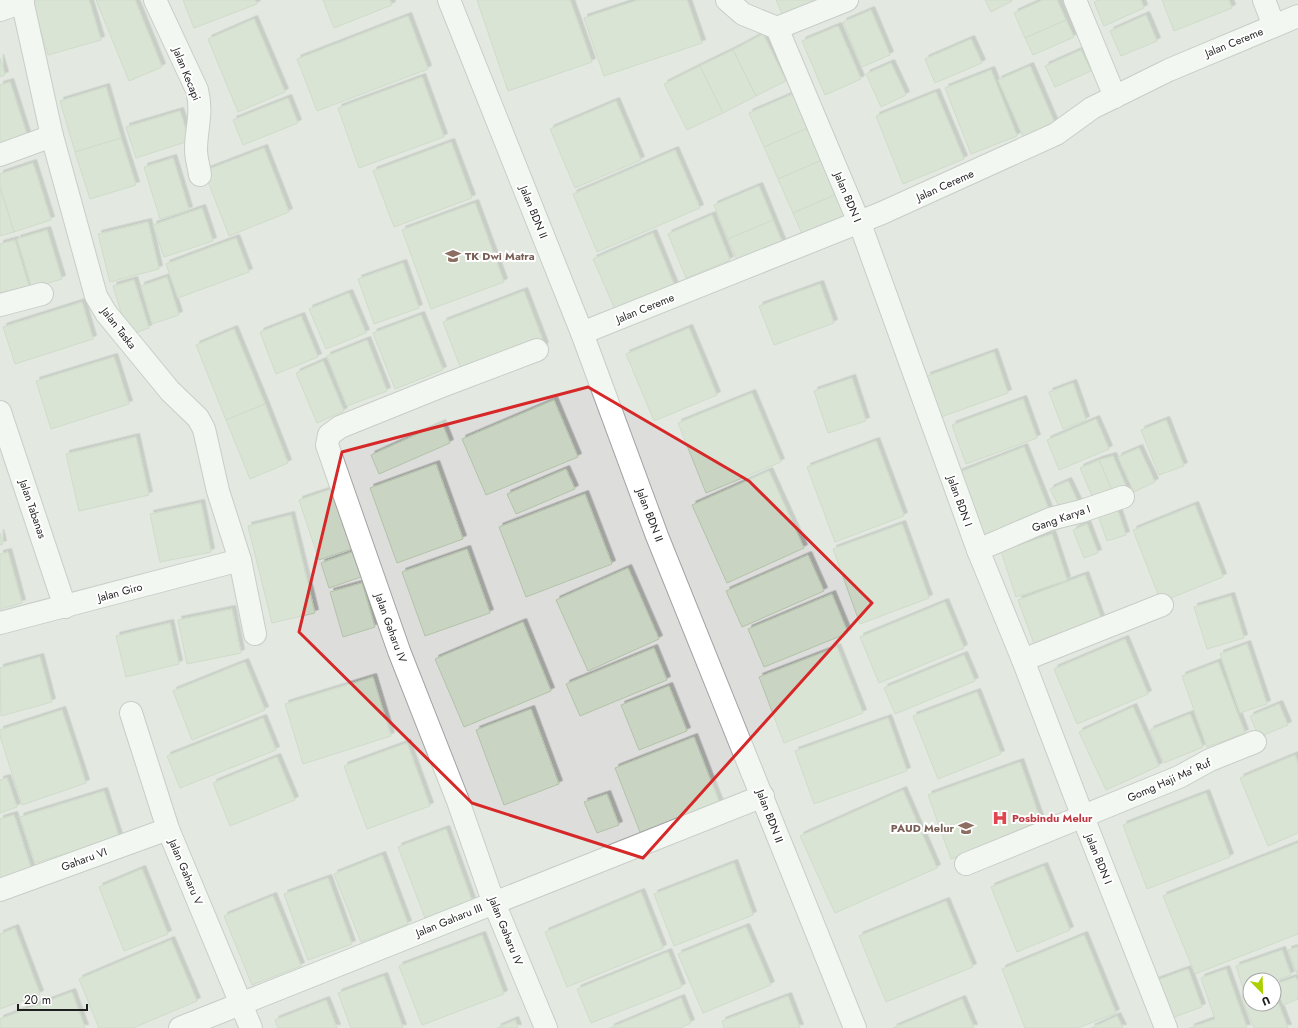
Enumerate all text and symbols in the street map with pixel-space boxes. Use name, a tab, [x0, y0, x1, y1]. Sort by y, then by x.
street label: Jalan Cereme	[1201, 23, 1266, 62]
street label: Jalan Kecapi	[168, 43, 205, 103]
street label: Jalan Cereme	[912, 165, 977, 206]
street label: Jalan BDN I	[830, 168, 866, 225]
street label: Jalan BDN II	[515, 181, 552, 241]
school or university icon: TK Dwi Matra	[444, 247, 462, 265]
place label: TK Dwi Matra	[465, 248, 535, 264]
street label: Jalan Cereme	[612, 289, 677, 328]
street label: Jalan Taska	[96, 302, 140, 352]
street label: Jalan BDN I	[943, 471, 977, 529]
street label: Jalan Tabanas	[15, 476, 51, 541]
street label: Jalan BDN II	[632, 484, 667, 544]
street label: Gang Karya I	[1030, 501, 1092, 535]
street label: Jalan Giro	[94, 578, 144, 606]
street label: Jalan Gaharu IV	[370, 589, 411, 665]
street label: Gomg Haji Ma’ Ruf	[1125, 754, 1214, 806]
street label: Jalan BDN II	[752, 785, 787, 845]
hospital icon: Posbindu Melur	[991, 809, 1009, 827]
place label: Posbindu Melur	[1012, 810, 1093, 826]
school or university icon: PAUD Melur	[957, 819, 975, 837]
place label: PAUD Melur	[891, 820, 954, 836]
street label: Jalan BDN I	[1081, 830, 1116, 887]
street label: Jalan Gaharu V	[164, 835, 207, 908]
street label: Gaharu VI	[59, 843, 109, 875]
street label: Jalan Gaharu IV	[484, 893, 527, 968]
street label: Jalan Gaharu III	[411, 899, 485, 941]
north arrow	[1242, 972, 1282, 1012]
scale bar	[18, 986, 87, 1012]
text: 20 m	[24, 991, 51, 1009]
text: U	[1259, 992, 1273, 1010]

